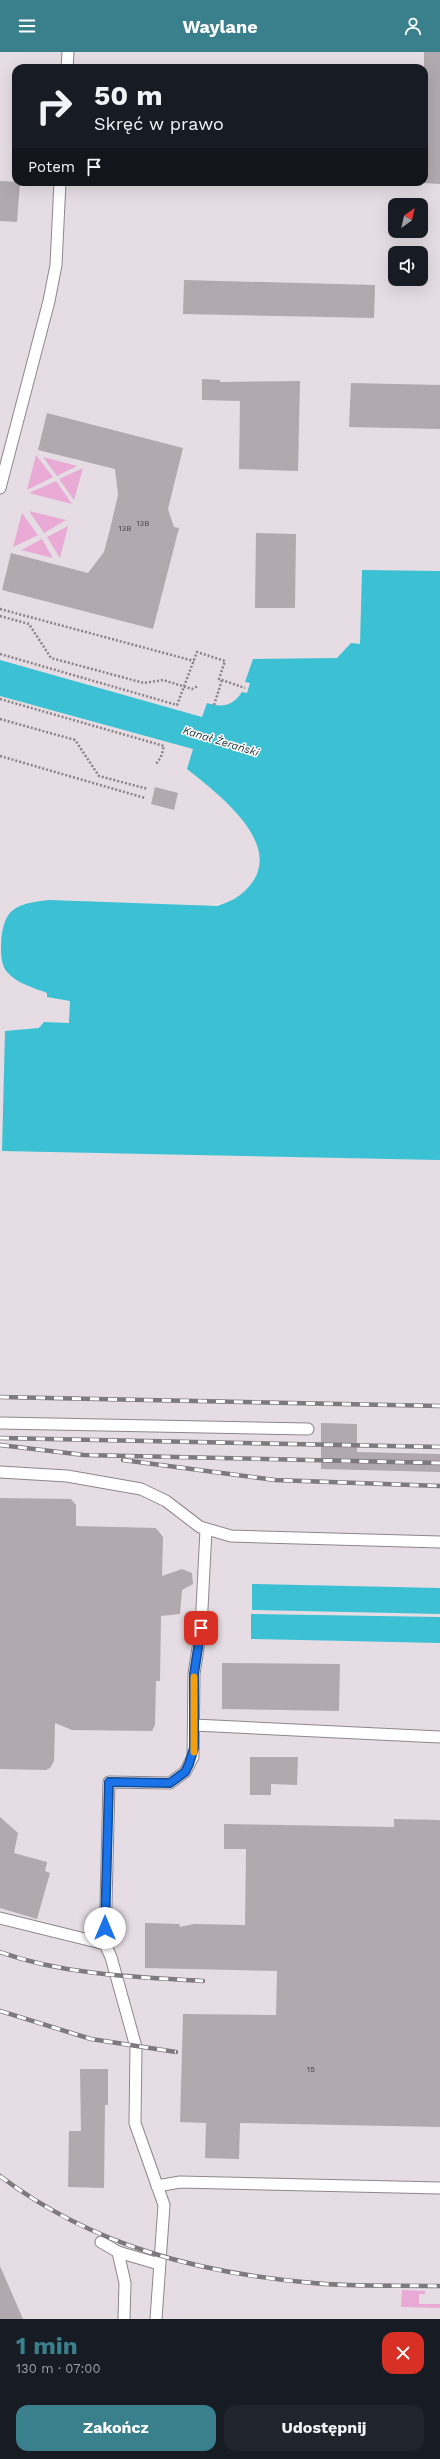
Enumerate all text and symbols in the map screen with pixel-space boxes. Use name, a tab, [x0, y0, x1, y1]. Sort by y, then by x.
icon: menu	[16, 15, 38, 37]
icon: person	[402, 15, 424, 37]
text: Waylane	[182, 16, 258, 37]
text: 50 m	[94, 79, 163, 112]
icon: right	[28, 80, 80, 132]
text: Skręć w prawo	[94, 113, 224, 134]
icon: arrive	[83, 156, 105, 178]
text: Potem	[28, 158, 75, 176]
north arrow	[388, 198, 428, 238]
map controls	[388, 198, 428, 286]
button: sound	[388, 246, 428, 286]
house number: 13B	[136, 519, 150, 528]
house number: 13B	[118, 524, 132, 533]
water label: Kanał Żerański	[181, 723, 262, 760]
pin	[184, 1611, 218, 1645]
icon: arrive	[190, 1617, 212, 1639]
position arrow	[84, 1907, 126, 1949]
house number: 15	[307, 2065, 315, 2074]
text: 1 min	[16, 2332, 78, 2360]
button: close	[382, 2332, 424, 2374]
text: 130 m · 07:00	[16, 2361, 101, 2376]
button: Zakończ	[16, 2405, 216, 2451]
button: Udostępnij	[224, 2405, 424, 2451]

